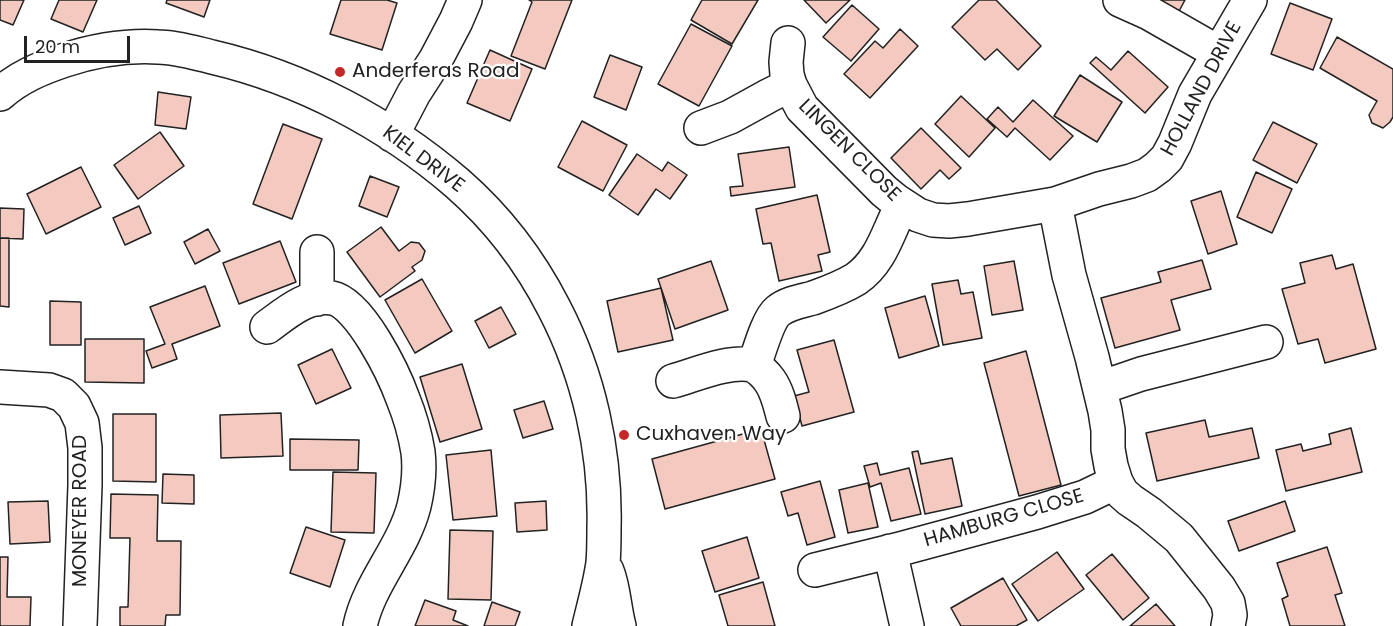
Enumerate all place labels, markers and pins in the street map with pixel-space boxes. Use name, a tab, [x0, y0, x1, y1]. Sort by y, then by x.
place label: Anderferas Road	[352, 60, 519, 84]
marker: Anderferas Road	[333, 65, 347, 79]
place label: Cuxhaven Way	[636, 423, 786, 447]
marker: Cuxhaven Way	[617, 428, 631, 442]

